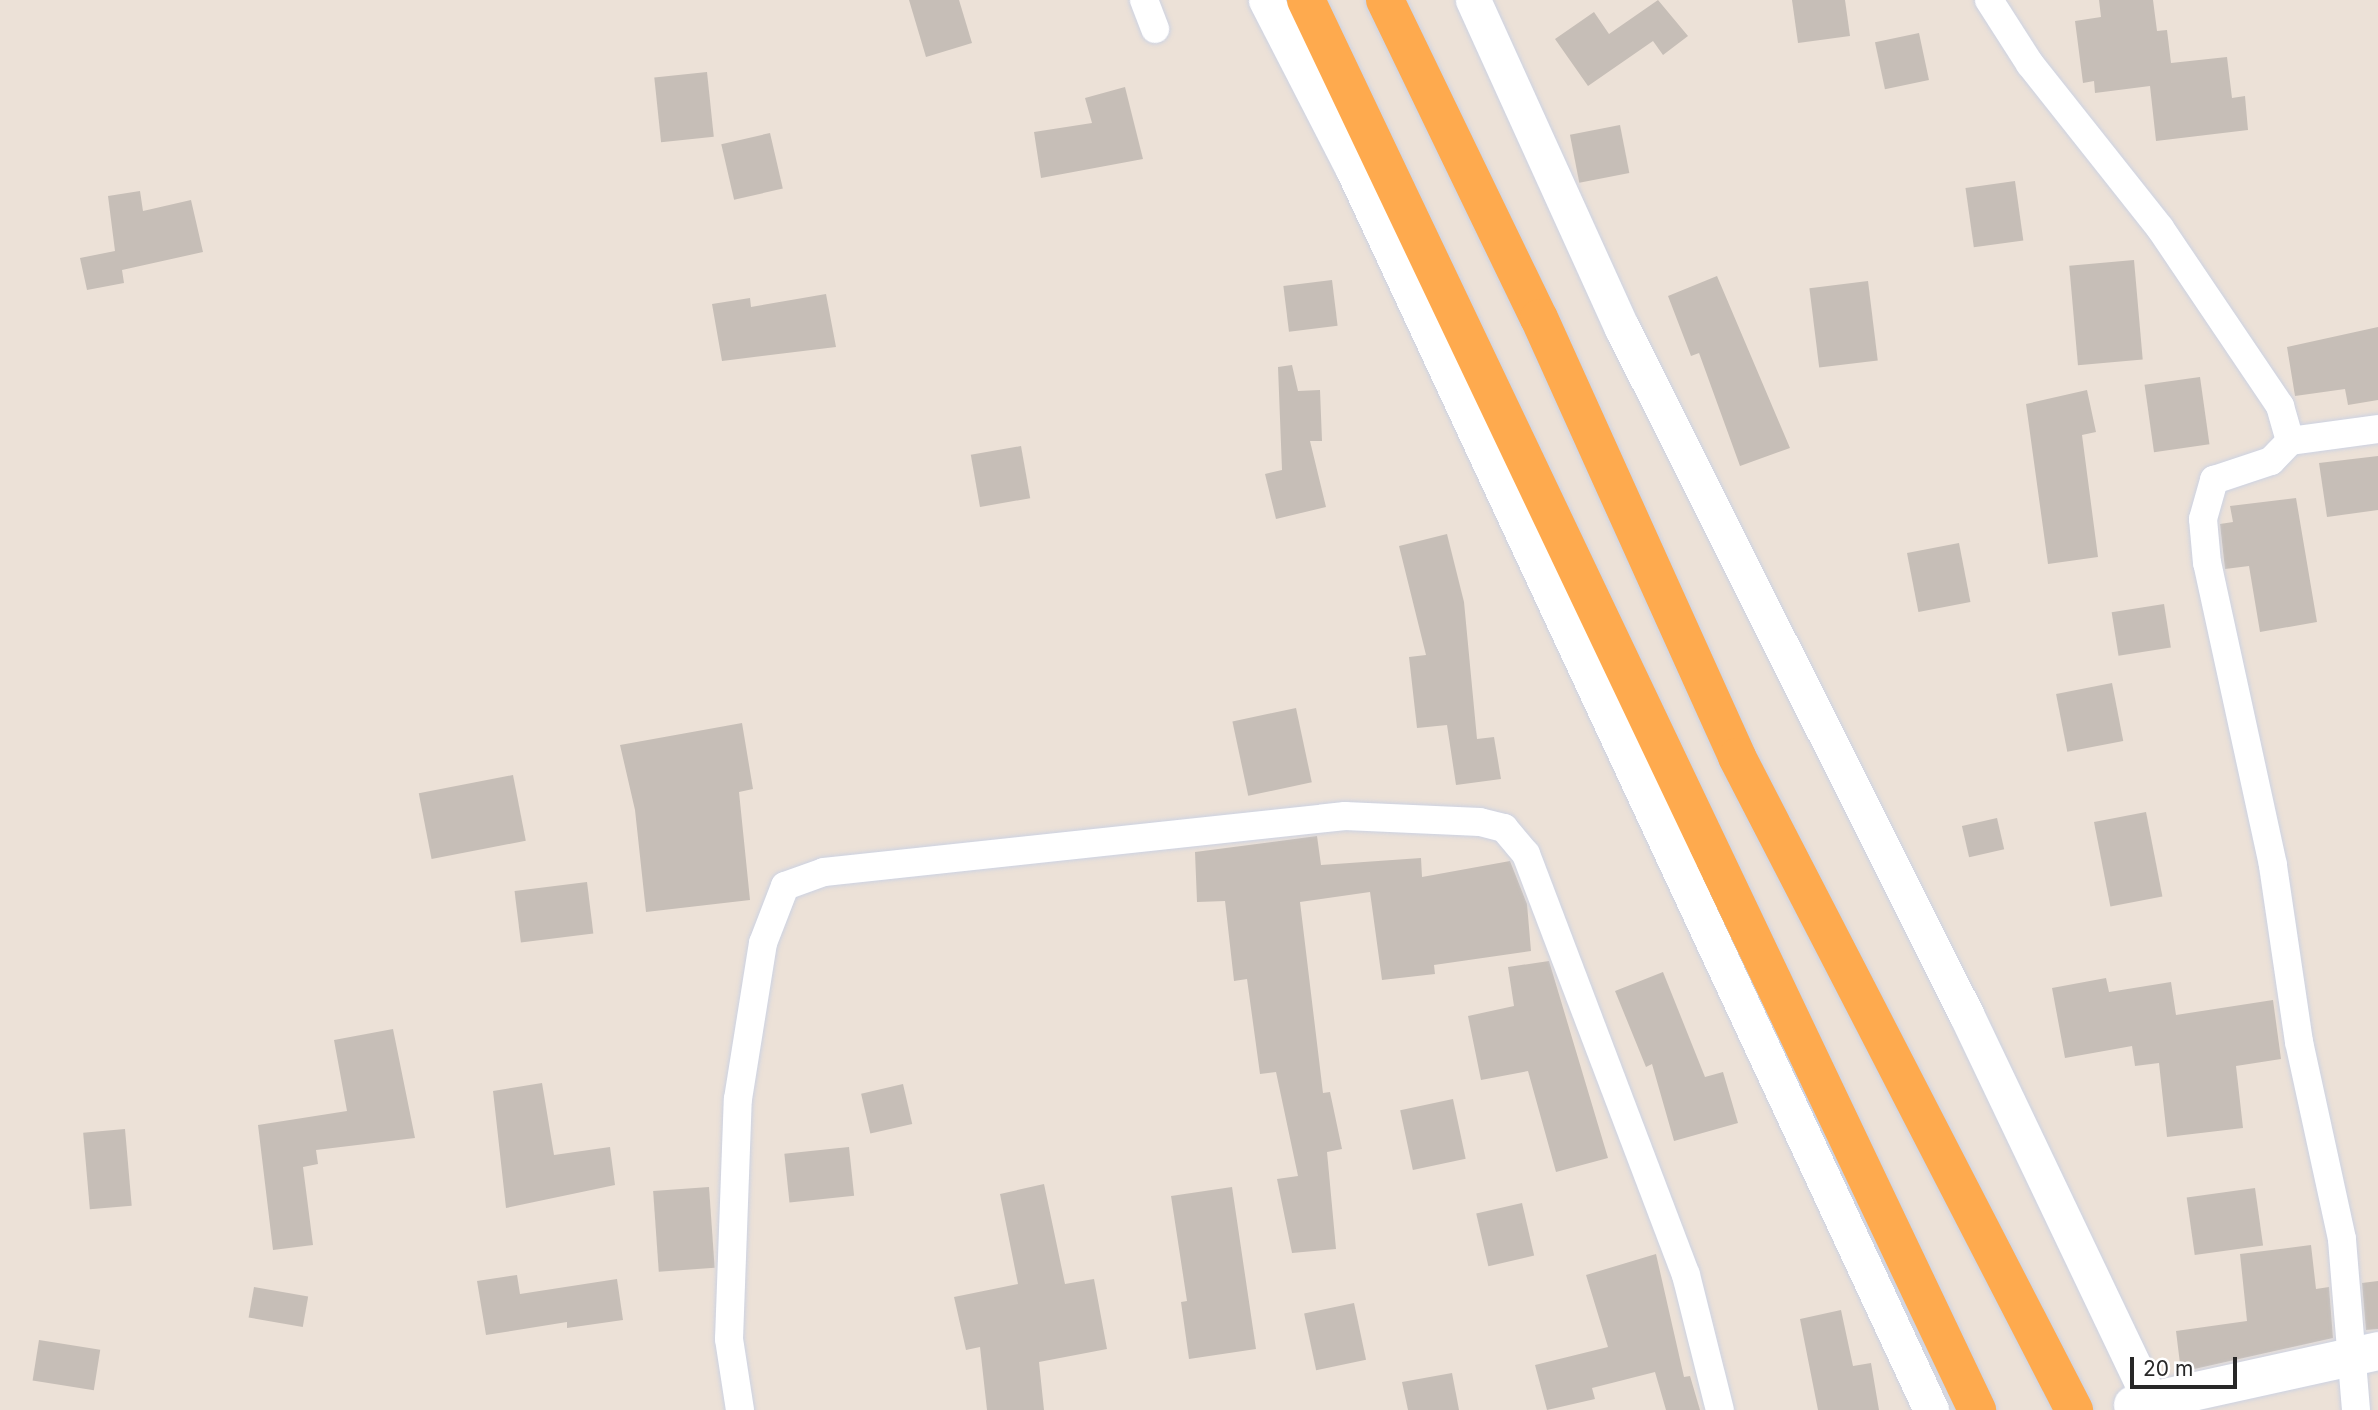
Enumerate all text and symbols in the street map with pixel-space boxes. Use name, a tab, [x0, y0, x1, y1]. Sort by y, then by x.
scale bar	[2133, 1344, 2240, 1388]
text: 20 m	[2143, 1356, 2193, 1381]

